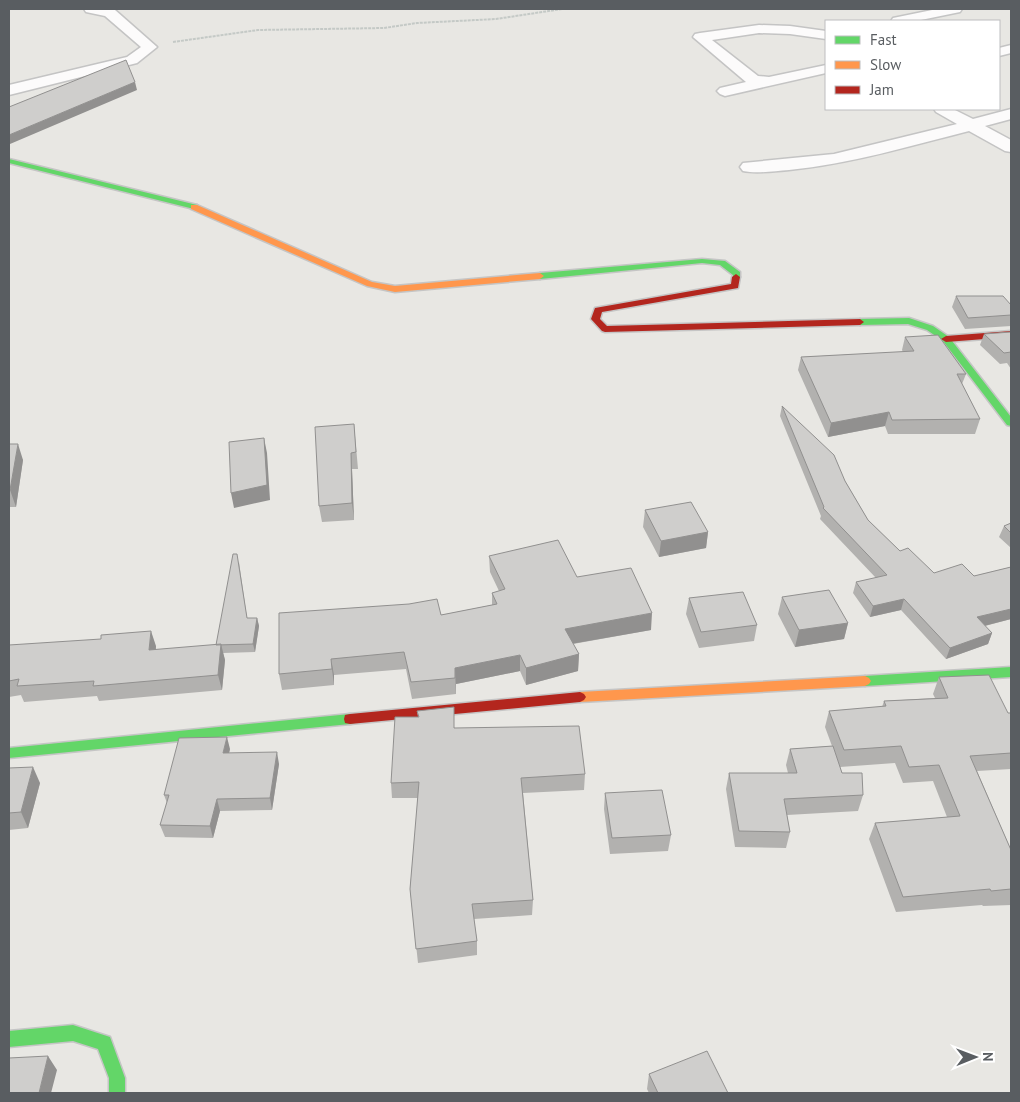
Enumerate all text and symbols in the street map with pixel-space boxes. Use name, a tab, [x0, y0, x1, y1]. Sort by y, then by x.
legend	[825, 20, 1000, 110]
text: Fast	[870, 30, 897, 49]
text: Slow	[870, 55, 901, 74]
text: Jam	[869, 80, 894, 99]
north arrow	[950, 1032, 1000, 1082]
text: N	[979, 1052, 997, 1062]

